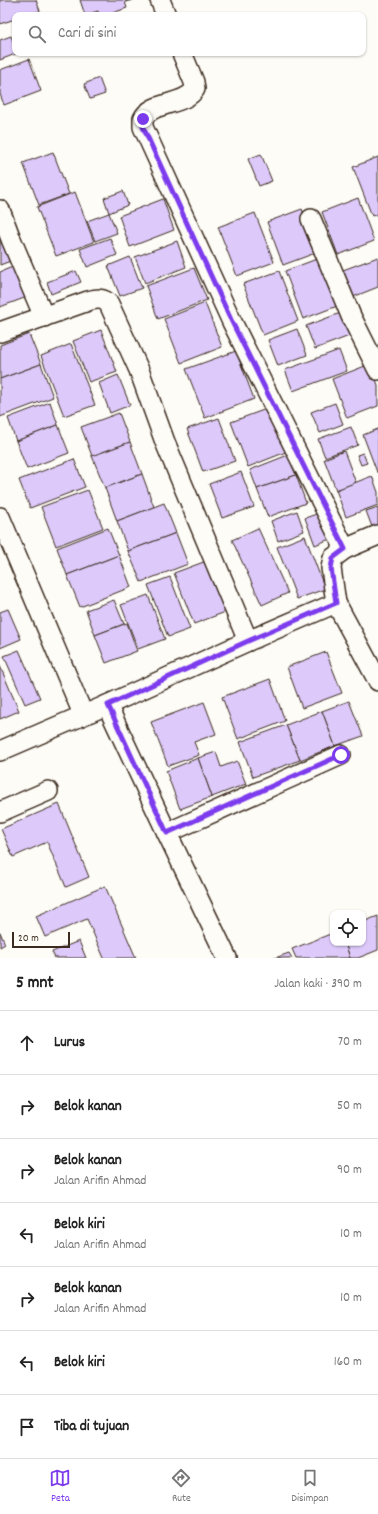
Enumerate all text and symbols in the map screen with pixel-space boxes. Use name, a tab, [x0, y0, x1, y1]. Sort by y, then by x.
search box	[12, 12, 366, 56]
icon: search	[26, 23, 48, 45]
text: Cari di sini	[58, 23, 116, 45]
route end	[134, 110, 152, 128]
route start	[332, 746, 350, 764]
map controls	[330, 910, 366, 946]
button: locate	[330, 910, 366, 946]
scale bar	[12, 930, 70, 949]
text: 20 m	[18, 931, 39, 947]
text: 5 mnt	[16, 972, 54, 996]
text: Jalan kaki · 390 m	[274, 975, 362, 994]
icon: ahead	[16, 1032, 38, 1054]
text: Lurus	[54, 1032, 85, 1054]
text: 70 m	[338, 1033, 362, 1052]
icon: right	[16, 1096, 38, 1118]
text: Belok kanan	[54, 1096, 122, 1118]
text: 50 m	[337, 1097, 362, 1116]
text: Belok kanan	[54, 1150, 122, 1172]
icon: right	[16, 1160, 38, 1182]
text: 90 m	[337, 1161, 362, 1180]
text: Jalan Arifin Ahmad	[54, 1172, 146, 1191]
text: Belok kiri	[54, 1214, 105, 1236]
icon: left	[16, 1224, 38, 1246]
text: 10 m	[340, 1225, 362, 1244]
text: Jalan Arifin Ahmad	[54, 1236, 146, 1255]
text: Belok kanan	[54, 1278, 122, 1300]
icon: right	[16, 1288, 38, 1310]
text: 10 m	[340, 1289, 362, 1308]
text: Jalan Arifin Ahmad	[54, 1300, 146, 1319]
icon: left	[16, 1352, 38, 1374]
text: Belok kiri	[54, 1352, 105, 1374]
text: 160 m	[334, 1353, 362, 1372]
icon: arrive	[16, 1416, 38, 1438]
text: Tiba di tujuan	[54, 1416, 129, 1438]
tab: Peta	[49, 1467, 71, 1507]
tab: Rute	[170, 1467, 192, 1507]
tab: Disimpan	[291, 1467, 329, 1507]

